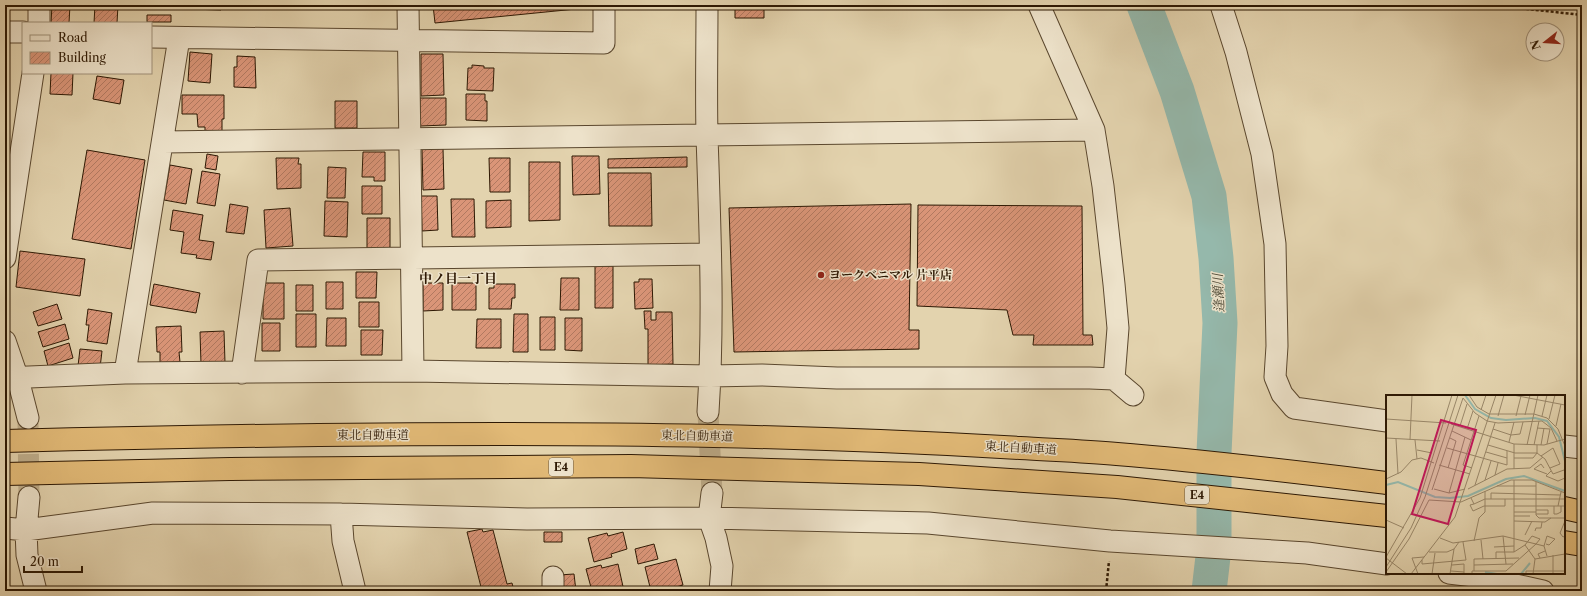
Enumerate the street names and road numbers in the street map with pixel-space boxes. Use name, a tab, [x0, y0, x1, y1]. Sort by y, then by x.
street label: 東北自動車道	[337, 427, 409, 442]
street label: 東北自動車道	[661, 427, 733, 444]
street label: 東北自動車道	[985, 438, 1057, 457]
road number: E4	[549, 458, 573, 476]
road number: E4	[1185, 486, 1209, 504]

